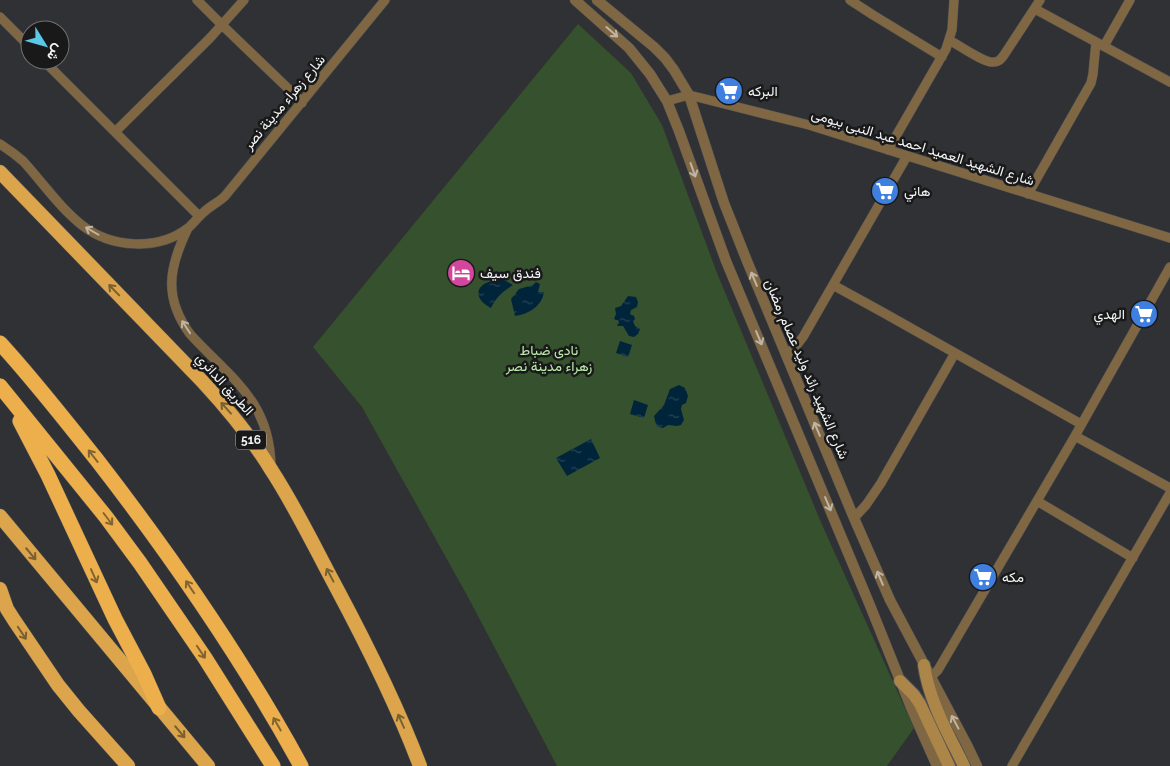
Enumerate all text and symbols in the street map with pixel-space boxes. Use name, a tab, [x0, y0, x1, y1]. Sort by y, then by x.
north arrow	[20, 20, 70, 70]
one-way arrow	[605, 26, 618, 37]
text: ش	[43, 41, 67, 64]
street label: شارع زهراء مدينة نصر	[239, 52, 330, 155]
supermarket icon: البركه	[714, 76, 744, 106]
place label: البركه	[748, 83, 778, 100]
street label: شارع الشهيد العميد احمد عبد النبى بيومى	[809, 105, 1036, 191]
one-way arrow	[689, 162, 698, 177]
supermarket icon: هاني	[870, 176, 900, 206]
place label: هاني	[904, 183, 931, 203]
one-way arrow	[86, 226, 100, 236]
hotel icon: فندق سيف	[446, 258, 476, 288]
place label: فندق سيف	[480, 265, 541, 282]
one-way arrow	[749, 272, 758, 287]
street label: شارع الشهيد رائد وليد عصام رمضان	[759, 277, 852, 463]
one-way arrow	[108, 284, 120, 297]
supermarket icon: الهدي	[1129, 299, 1159, 329]
place label: الهدي	[1093, 306, 1125, 326]
one-way arrow	[181, 320, 191, 334]
one-way arrow	[754, 330, 764, 345]
park label: نادى ضباط زهراء مدينة نصر	[505, 342, 593, 375]
street label: الطريق الدائري	[190, 350, 257, 421]
one-way arrow	[220, 401, 232, 414]
one-way arrow	[811, 422, 821, 437]
road number: 516	[236, 430, 266, 450]
one-way arrow	[88, 450, 99, 463]
one-way arrow	[824, 496, 833, 511]
one-way arrow	[102, 512, 113, 525]
one-way arrow	[26, 547, 37, 560]
supermarket icon: مكه	[968, 562, 998, 592]
one-way arrow	[90, 568, 100, 583]
one-way arrow	[325, 568, 335, 583]
place label: مكه	[1002, 569, 1024, 585]
one-way arrow	[875, 571, 885, 586]
one-way arrow	[185, 580, 195, 594]
one-way arrow	[17, 625, 27, 639]
one-way arrow	[196, 645, 206, 659]
one-way arrow	[396, 714, 406, 729]
one-way arrow	[950, 715, 960, 730]
one-way arrow	[271, 717, 281, 731]
one-way arrow	[174, 726, 185, 739]

